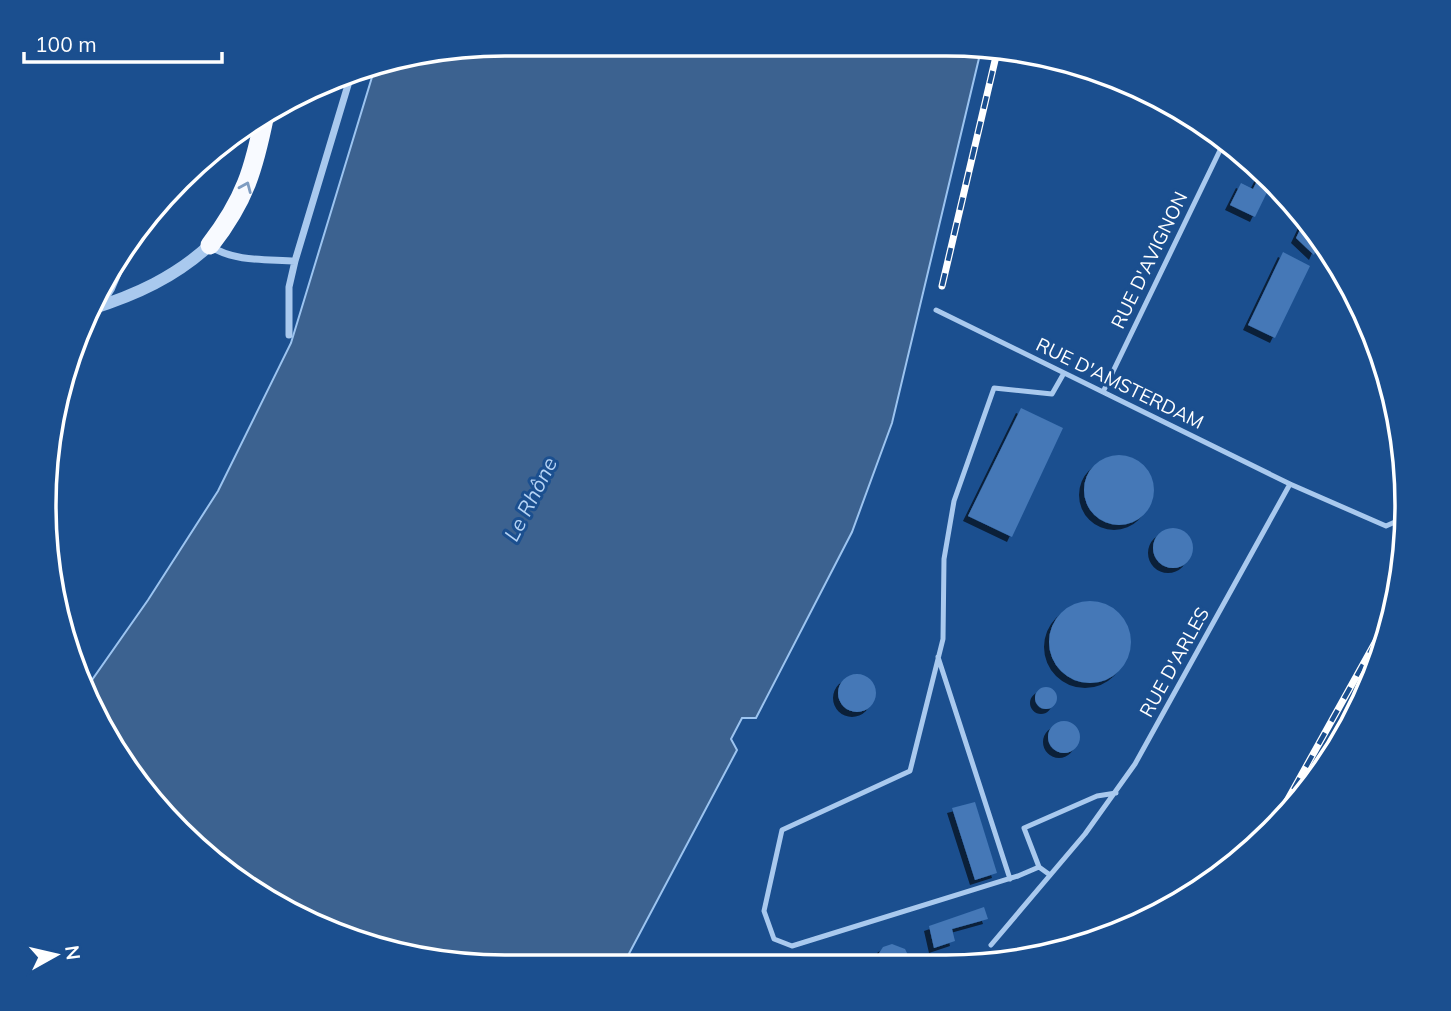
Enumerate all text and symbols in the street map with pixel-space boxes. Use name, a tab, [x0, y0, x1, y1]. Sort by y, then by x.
scale bar	[24, 21, 222, 65]
text: 100 m	[35, 31, 97, 57]
one-way arrow	[237, 182, 251, 194]
street label: RUE D'AVIGNON	[1105, 188, 1193, 332]
street label: RUE D'AMSTERDAM	[1032, 332, 1208, 434]
water label: Le Rhône	[498, 453, 562, 545]
street label: RUE D'ARLES	[1134, 603, 1214, 721]
north arrow	[21, 920, 91, 990]
text: N	[60, 944, 86, 961]

